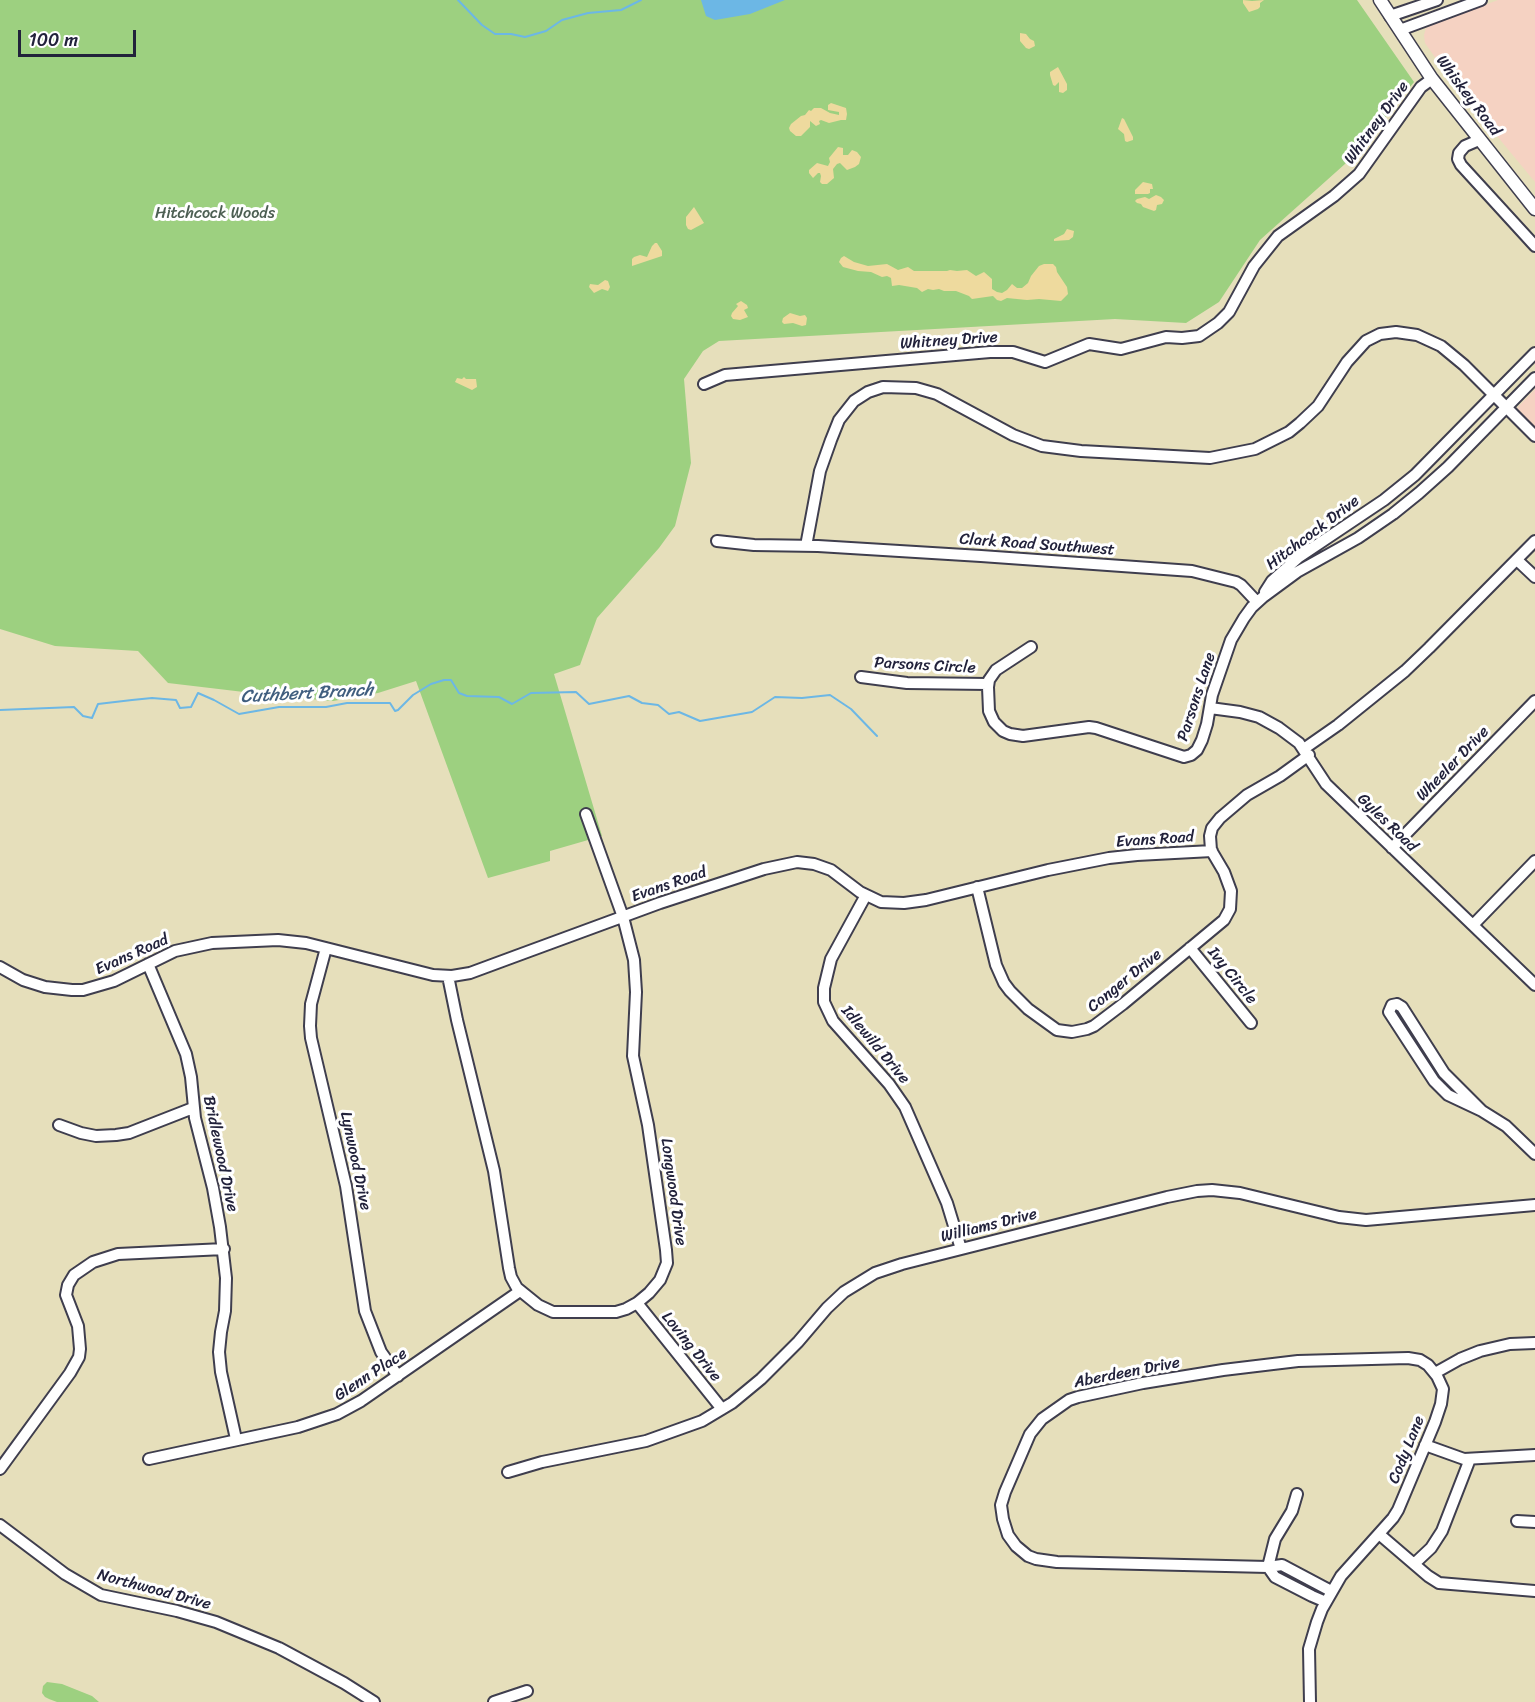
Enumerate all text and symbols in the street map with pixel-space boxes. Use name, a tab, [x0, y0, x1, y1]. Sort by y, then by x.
scale bar	[21, 18, 140, 56]
text: 100 m	[29, 24, 78, 56]
street label: Whiskey Road	[1431, 52, 1505, 140]
street label: Whitney Drive	[1341, 78, 1413, 168]
park label: Hitchcock Woods	[155, 204, 275, 224]
street label: Whitney Drive	[900, 328, 998, 354]
street label: Hitchcock Drive	[1262, 492, 1364, 574]
street label: Clark Road Southwest	[959, 530, 1115, 560]
street label: Parsons Lane	[1174, 650, 1220, 744]
street label: Parsons Circle	[874, 654, 976, 678]
water label: Cuthbert Branch	[240, 680, 374, 708]
street label: Wheeler Drive	[1413, 723, 1493, 805]
street label: Gyles Road	[1353, 790, 1421, 856]
street label: Evans Road	[1115, 828, 1195, 852]
street label: Evans Road	[629, 863, 709, 907]
street label: Evans Road	[92, 930, 172, 980]
street label: Ivy Circle	[1203, 944, 1261, 1008]
street label: Conger Drive	[1084, 945, 1166, 1017]
street label: Idlewild Drive	[837, 1002, 913, 1088]
street label: Bridlewood Drive	[198, 1094, 242, 1214]
street label: Lynwood Drive	[335, 1110, 375, 1212]
street label: Longwood Drive	[656, 1137, 690, 1247]
street label: Williams Drive	[939, 1205, 1039, 1247]
street label: Loving Drive	[657, 1308, 725, 1386]
street label: Glenn Place	[331, 1344, 411, 1406]
street label: Aberdeen Drive	[1072, 1353, 1182, 1393]
street label: Cody Lane	[1385, 1413, 1429, 1487]
street label: Northwood Drive	[95, 1566, 213, 1614]

